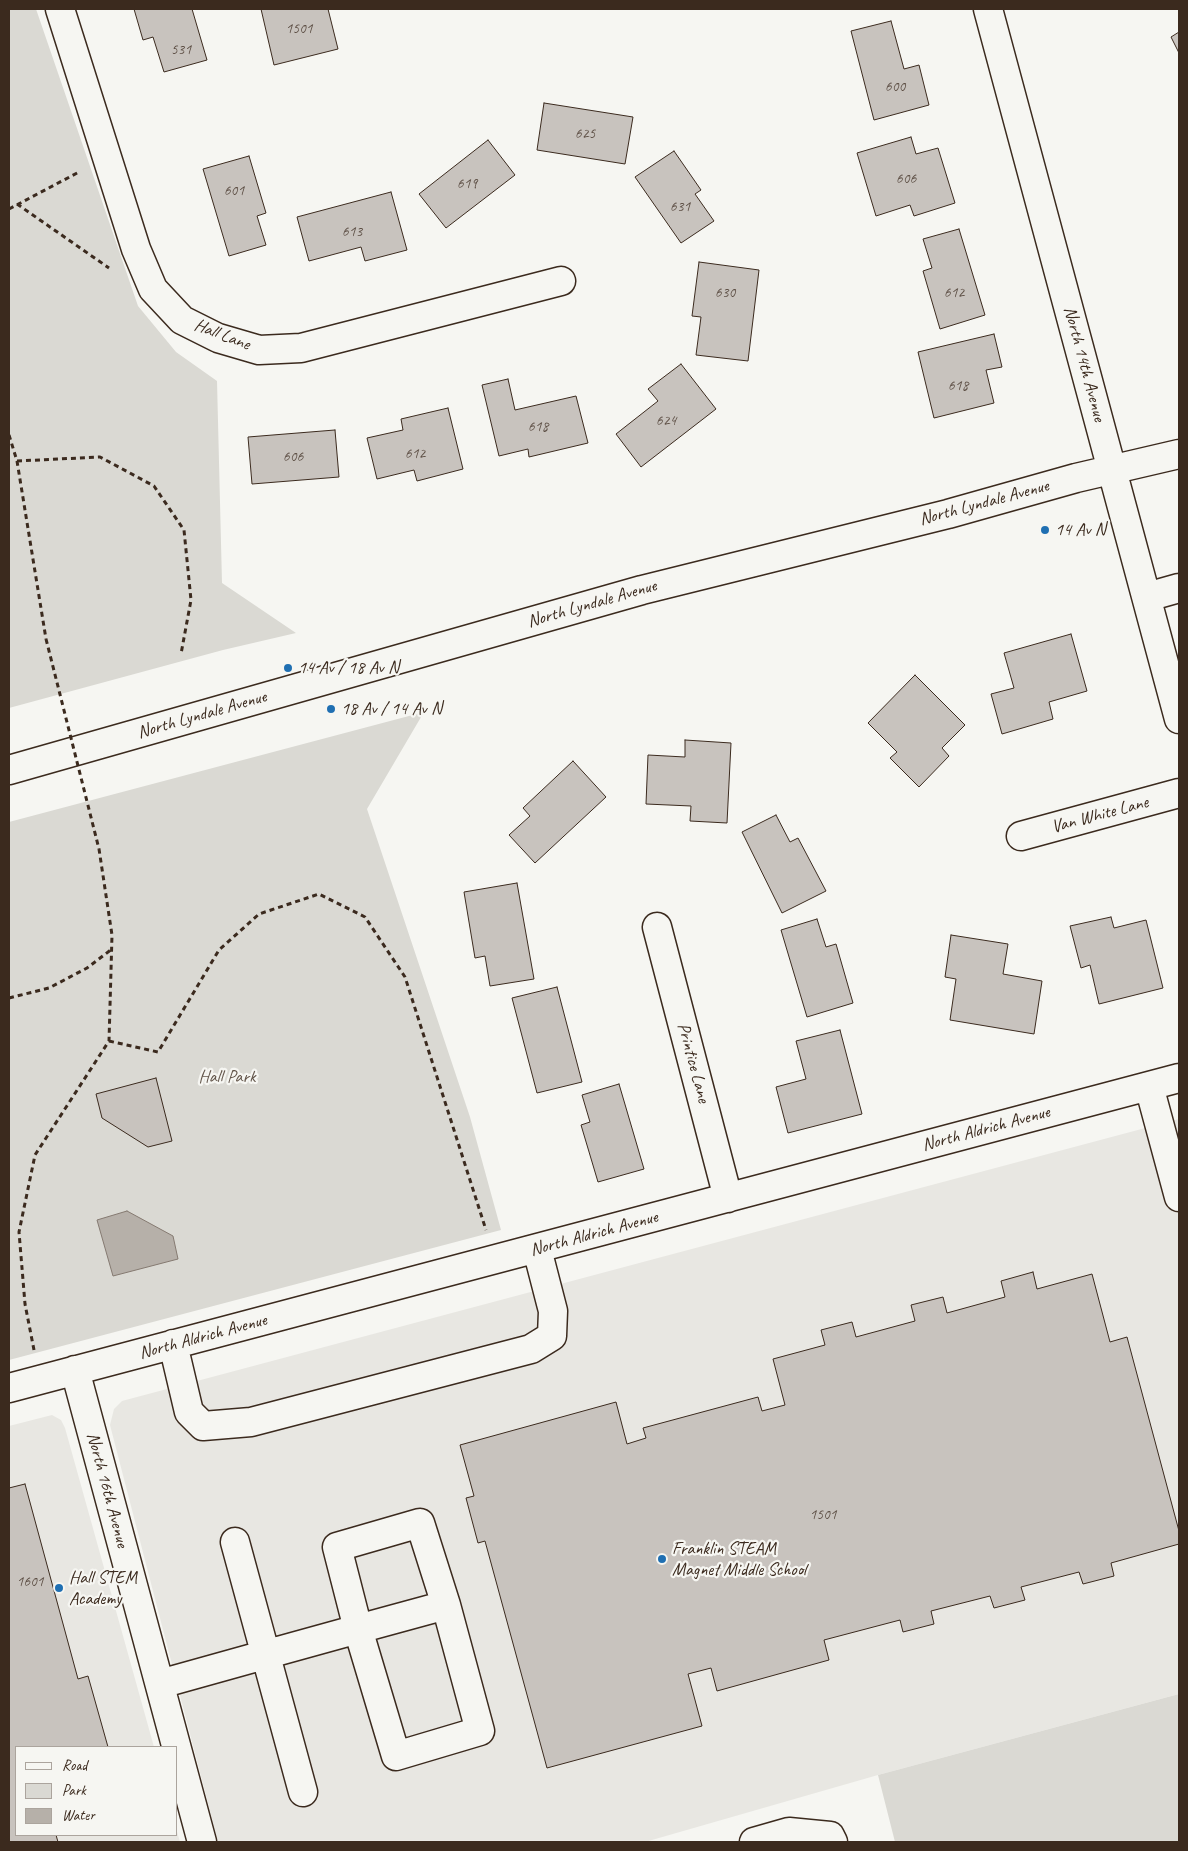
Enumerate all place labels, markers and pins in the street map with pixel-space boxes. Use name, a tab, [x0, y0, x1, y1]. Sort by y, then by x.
place label: 14 Av N	[1055, 519, 1106, 541]
marker: 14 Av N	[1039, 524, 1051, 536]
place label: 14 Av / 18 Av N	[298, 657, 399, 679]
marker: 14 Av / 18 Av N	[282, 662, 294, 674]
place label: 18 Av / 14 Av N	[341, 698, 442, 720]
marker: 18 Av / 14 Av N	[325, 703, 337, 715]
place label: Franklin STEAM Magnet Middle School	[672, 1538, 806, 1580]
marker: Franklin STEAM Magnet Middle School	[656, 1553, 668, 1565]
place label: Hall STEM Academy	[69, 1567, 137, 1610]
marker: Hall STEM Academy	[53, 1582, 65, 1594]

